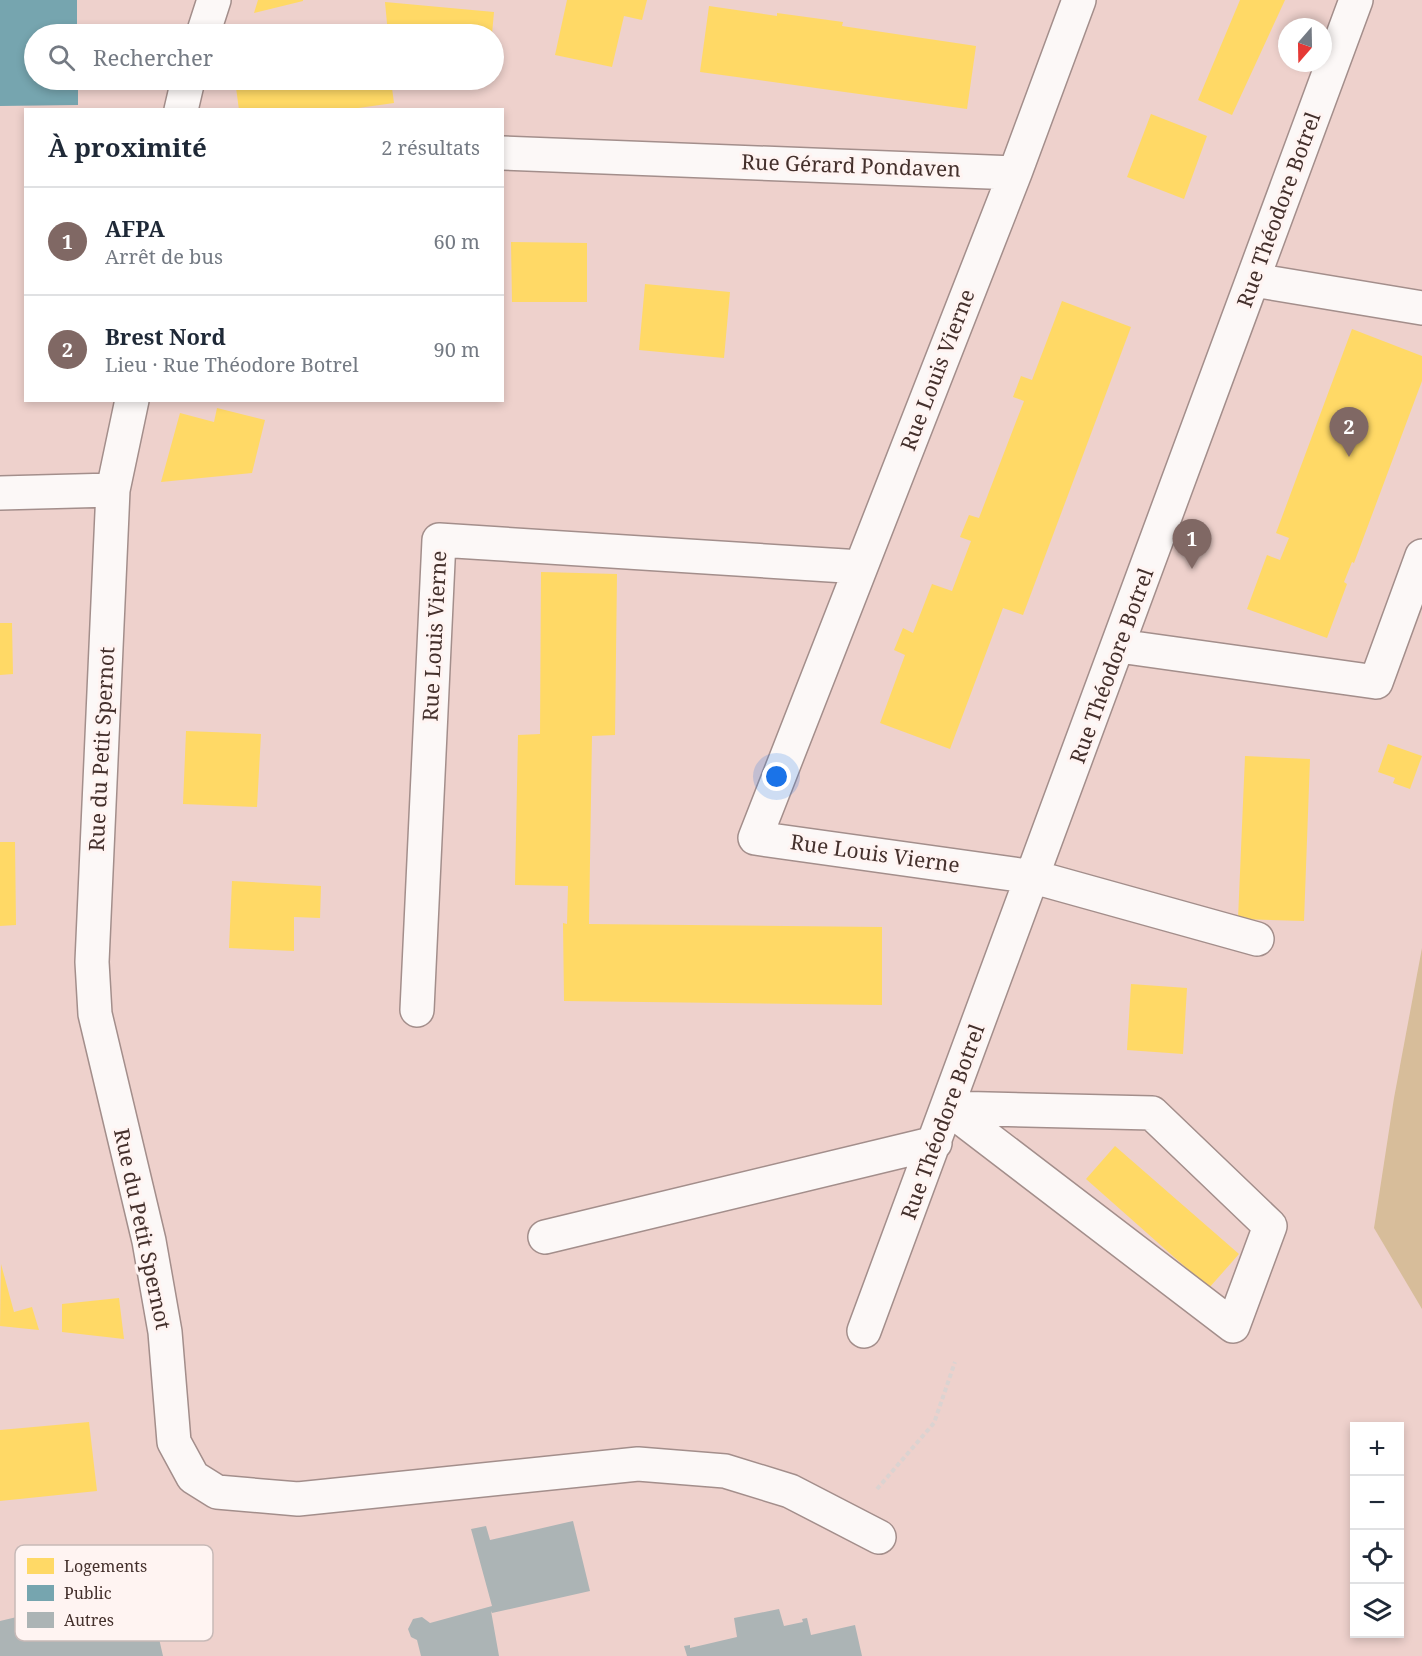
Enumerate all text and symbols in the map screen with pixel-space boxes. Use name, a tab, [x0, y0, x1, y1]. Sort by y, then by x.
north arrow	[1278, 18, 1332, 72]
search box	[24, 24, 504, 90]
icon: search	[45, 41, 78, 74]
text: Rechercher	[93, 42, 213, 72]
street label: Rue Théodore Botrel	[1230, 108, 1327, 311]
text: À proximité	[48, 129, 207, 165]
text: 2 résultats	[381, 134, 480, 161]
street label: Rue Gérard Pondaven	[741, 147, 961, 183]
text: AFPA	[105, 213, 165, 243]
text: 1	[62, 228, 73, 255]
text: 60 m	[434, 228, 480, 255]
text: Arrêt de bus	[105, 243, 223, 270]
street label: Rue Louis Vierne	[893, 285, 981, 454]
text: Brest Nord	[105, 321, 226, 351]
text: 2	[62, 336, 73, 363]
text: 90 m	[434, 336, 480, 363]
text: Lieu · Rue Théodore Botrel	[105, 351, 359, 378]
pin: 2	[1330, 408, 1368, 457]
pin: 1	[1172, 520, 1212, 569]
street label: Rue Louis Vierne	[416, 550, 452, 722]
street label: Rue Théodore Botrel	[1063, 564, 1160, 767]
street label: Rue du Petit Spernot	[82, 646, 120, 852]
your location	[762, 762, 791, 791]
street label: Rue Louis Vierne	[789, 827, 962, 879]
street label: Rue Théodore Botrel	[894, 1020, 991, 1223]
street label: Rue du Petit Spernot	[108, 1126, 178, 1332]
map controls	[1350, 1422, 1404, 1638]
button: +	[1350, 1422, 1404, 1476]
button: −	[1350, 1476, 1404, 1530]
button: locate	[1350, 1530, 1404, 1584]
legend	[15, 1545, 213, 1641]
text: Logements	[64, 1555, 147, 1577]
text: Public	[64, 1582, 112, 1604]
button: layers	[1350, 1584, 1404, 1638]
text: Autres	[64, 1609, 114, 1631]

